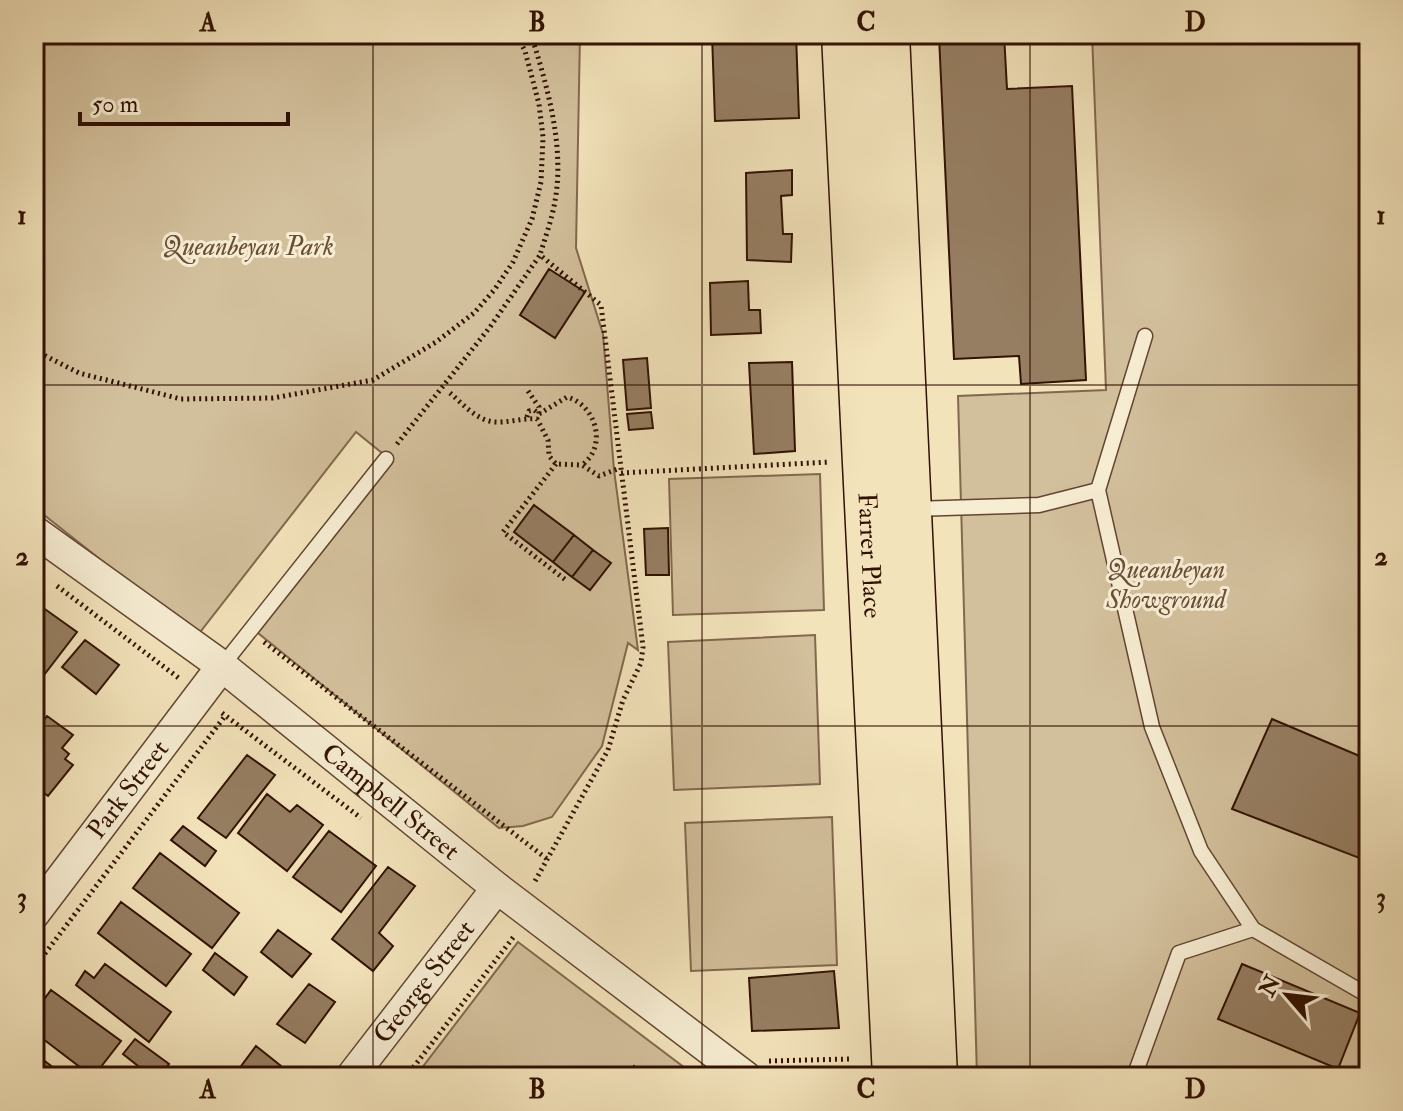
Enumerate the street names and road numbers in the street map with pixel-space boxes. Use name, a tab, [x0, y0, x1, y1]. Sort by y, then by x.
street label: Farrer Place	[850, 492, 889, 619]
street label: Park Street	[81, 734, 176, 845]
street label: Campbell Street	[315, 737, 466, 867]
street label: George Street	[367, 914, 482, 1050]

